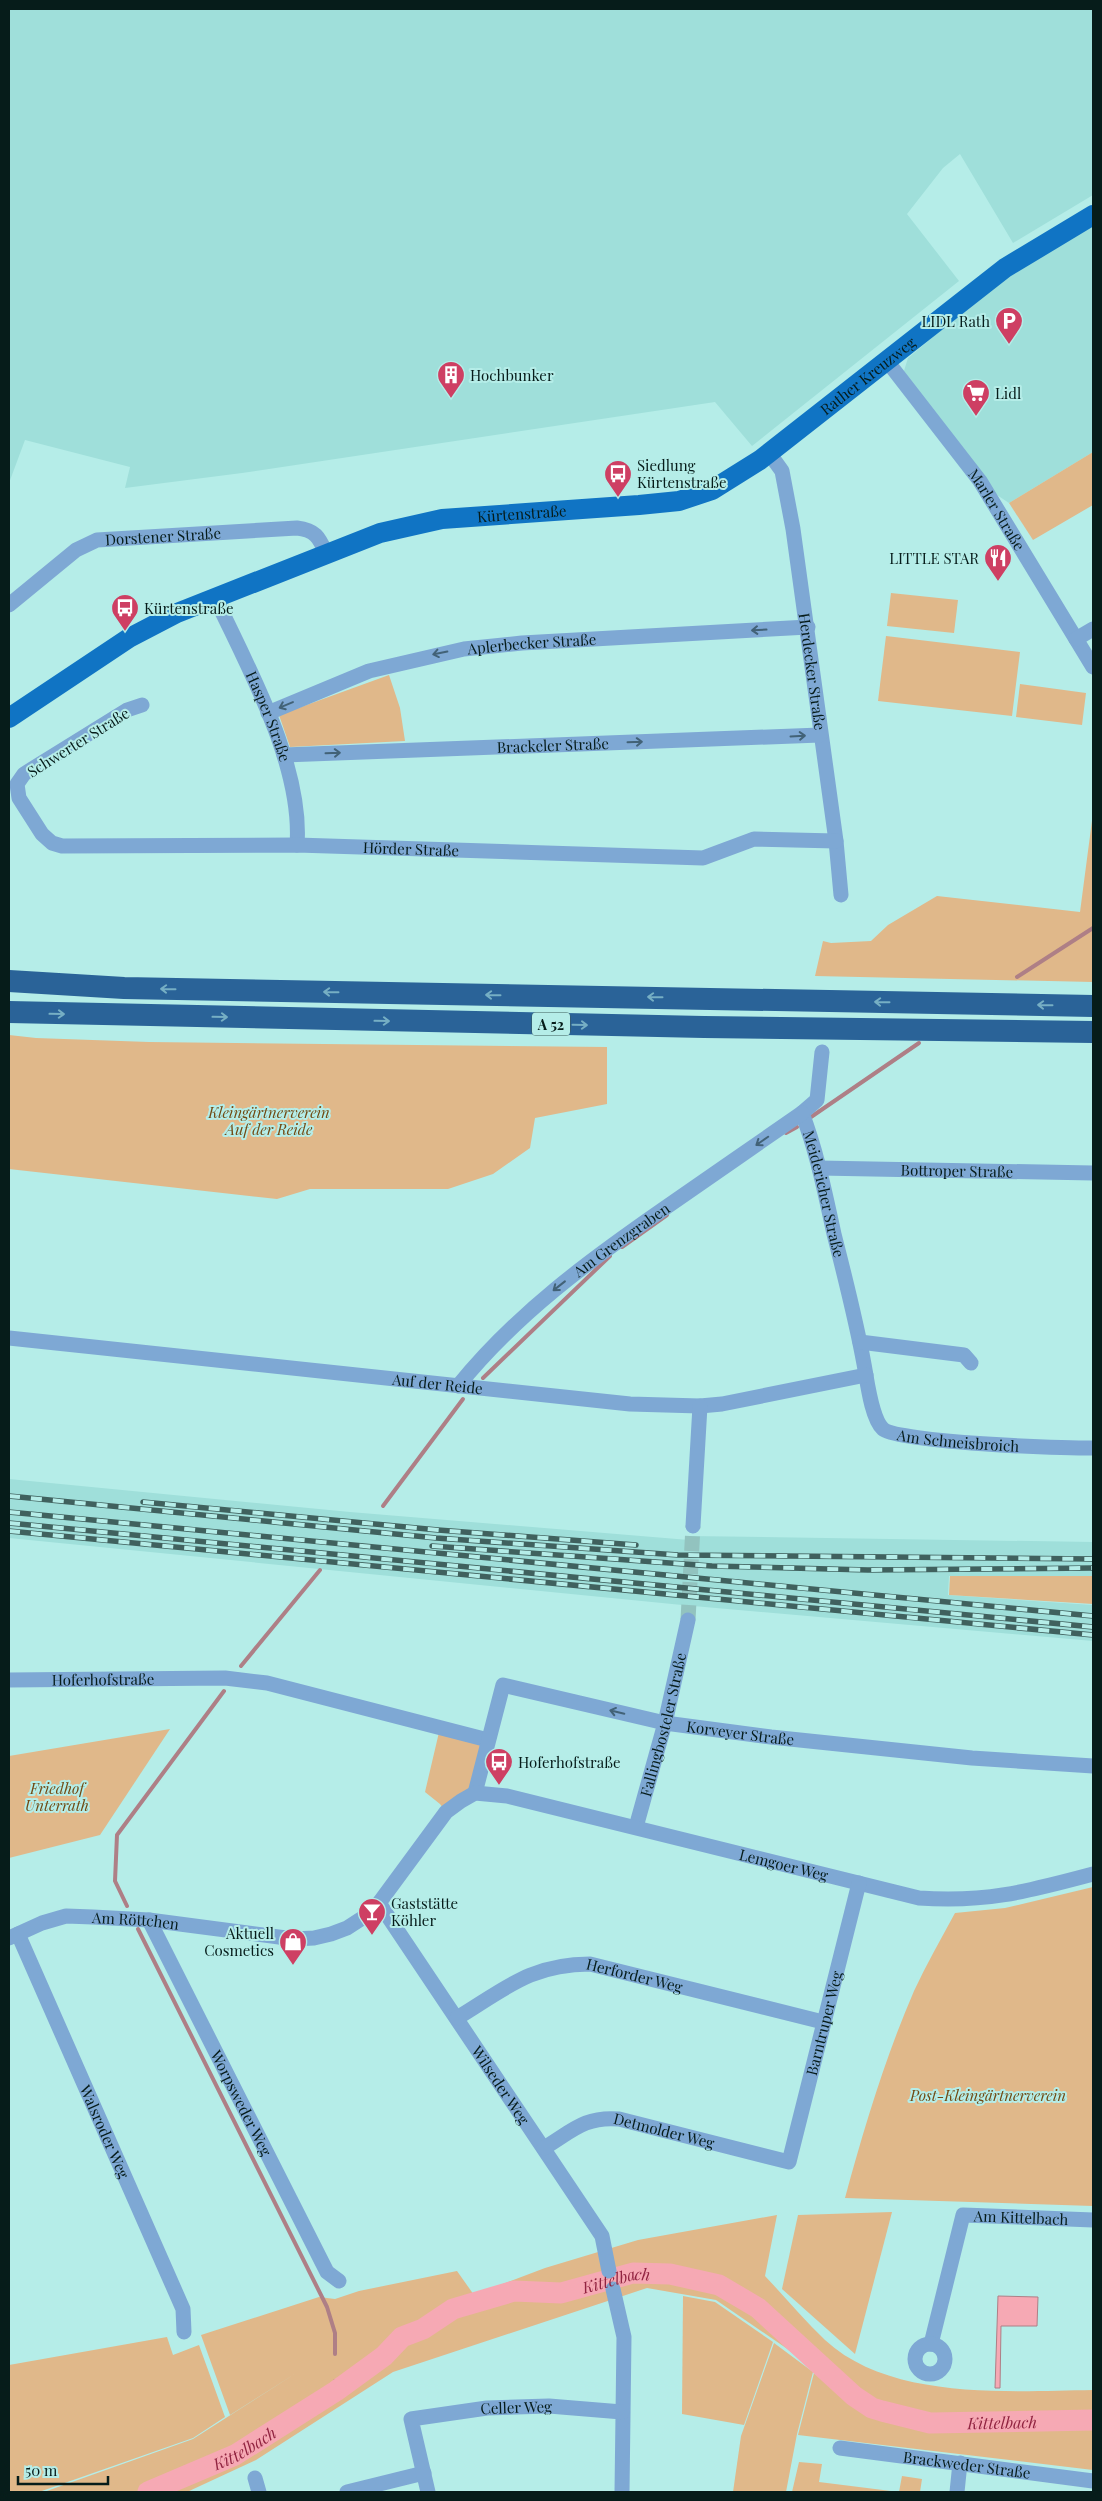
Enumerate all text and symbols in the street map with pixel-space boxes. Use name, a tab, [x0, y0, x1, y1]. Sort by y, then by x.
parking icon: LIDL Rath	[994, 306, 1024, 345]
place label: LIDL Rath	[922, 311, 990, 331]
street label: Rather Kreuzweg	[816, 332, 919, 419]
building icon: Hochbunker	[436, 360, 466, 399]
place label: Hochbunker	[470, 365, 554, 385]
supermarket icon: Lidl	[961, 378, 991, 417]
place label: Lidl	[995, 383, 1021, 403]
place label: Siedlung Kürtenstraße	[637, 455, 727, 492]
bus stop icon: Siedlung Kürtenstraße	[603, 459, 633, 498]
street label: Marler Straße	[964, 464, 1030, 554]
street label: Kürtenstraße	[476, 500, 567, 526]
street label: Dorstener Straße	[104, 523, 221, 550]
restaurant icon: LITTLE STAR	[983, 543, 1013, 582]
place label: LITTLE STAR	[889, 548, 979, 568]
bus stop icon: Kürtenstraße	[110, 593, 140, 632]
place label: Kürtenstraße	[144, 598, 234, 618]
street label: Herdecker Straße	[795, 612, 831, 731]
one-way arrow	[751, 625, 767, 634]
street label: Aplerbecker Straße	[465, 629, 597, 659]
one-way arrow	[432, 649, 448, 659]
street label: Hasper Straße	[242, 668, 295, 764]
one-way arrow	[279, 700, 294, 710]
street label: Schwerter Straße	[23, 703, 133, 781]
one-way arrow	[790, 731, 806, 740]
street label: Brackeler Straße	[496, 733, 609, 757]
one-way arrow	[627, 738, 643, 747]
one-way arrow	[325, 749, 341, 758]
street label: Hörder Straße	[363, 837, 459, 860]
one-way arrow	[160, 984, 176, 994]
one-way arrow	[323, 987, 339, 997]
one-way arrow	[485, 990, 502, 1000]
one-way arrow	[648, 993, 664, 1002]
one-way arrow	[874, 997, 890, 1007]
one-way arrow	[1037, 1000, 1053, 1010]
one-way arrow	[49, 1009, 65, 1019]
road number: A 52	[532, 1012, 570, 1036]
one-way arrow	[212, 1013, 228, 1022]
one-way arrow	[374, 1016, 390, 1026]
one-way arrow	[572, 1020, 588, 1029]
park label: Kleingärtnerverein Auf der Reide	[207, 1102, 330, 1139]
street label: Meidericher Straße	[799, 1128, 850, 1259]
one-way arrow	[755, 1136, 769, 1146]
street label: Bottroper Straße	[900, 1159, 1013, 1182]
street label: Am Grenzgraben	[568, 1198, 673, 1282]
one-way arrow	[552, 1281, 566, 1291]
street label: Auf der Reide	[390, 1369, 484, 1398]
street label: Am Schneisbroich	[895, 1424, 1020, 1456]
street label: Fallingbosteler Straße	[635, 1651, 690, 1799]
street label: Hoferhofstraße	[52, 1669, 154, 1690]
one-way arrow	[610, 1707, 626, 1716]
street label: Korveyer Straße	[685, 1716, 795, 1749]
bus stop icon: Hoferhofstraße	[484, 1747, 514, 1786]
place label: Hoferhofstraße	[518, 1752, 621, 1772]
park label: Friedhof Unterrath	[25, 1778, 89, 1815]
street label: Lemgoer Weg	[737, 1844, 830, 1885]
place label: Gaststätte Köhler	[391, 1893, 458, 1930]
bar icon: Gaststätte Köhler	[357, 1897, 387, 1936]
street label: Am Röttchen	[91, 1907, 180, 1934]
place label: Aktuell Cosmetics	[204, 1923, 274, 1960]
shop icon: Aktuell Cosmetics	[278, 1927, 308, 1966]
street label: Herforder Weg	[584, 1953, 685, 1997]
street label: Barntruper Weg	[801, 1969, 847, 2078]
street label: Wilseder Weg	[467, 2041, 534, 2128]
street label: Worpsweder Weg	[206, 2046, 277, 2159]
street label: Walsroder Weg	[75, 2081, 134, 2182]
park label: Post-Kleingärtnerverein	[909, 2085, 1066, 2105]
street label: Detmolder Weg	[612, 2108, 717, 2153]
street label: Am Kittelbach	[972, 2205, 1069, 2229]
water label: Kittelbach	[579, 2262, 651, 2297]
street label: Celler Weg	[479, 2396, 552, 2419]
water label: Kittelbach	[966, 2411, 1037, 2433]
water label: Kittelbach	[208, 2421, 280, 2474]
street label: Brackweder Straße	[902, 2446, 1032, 2483]
scale bar	[18, 2454, 108, 2486]
text: 50 m	[25, 2460, 58, 2480]

